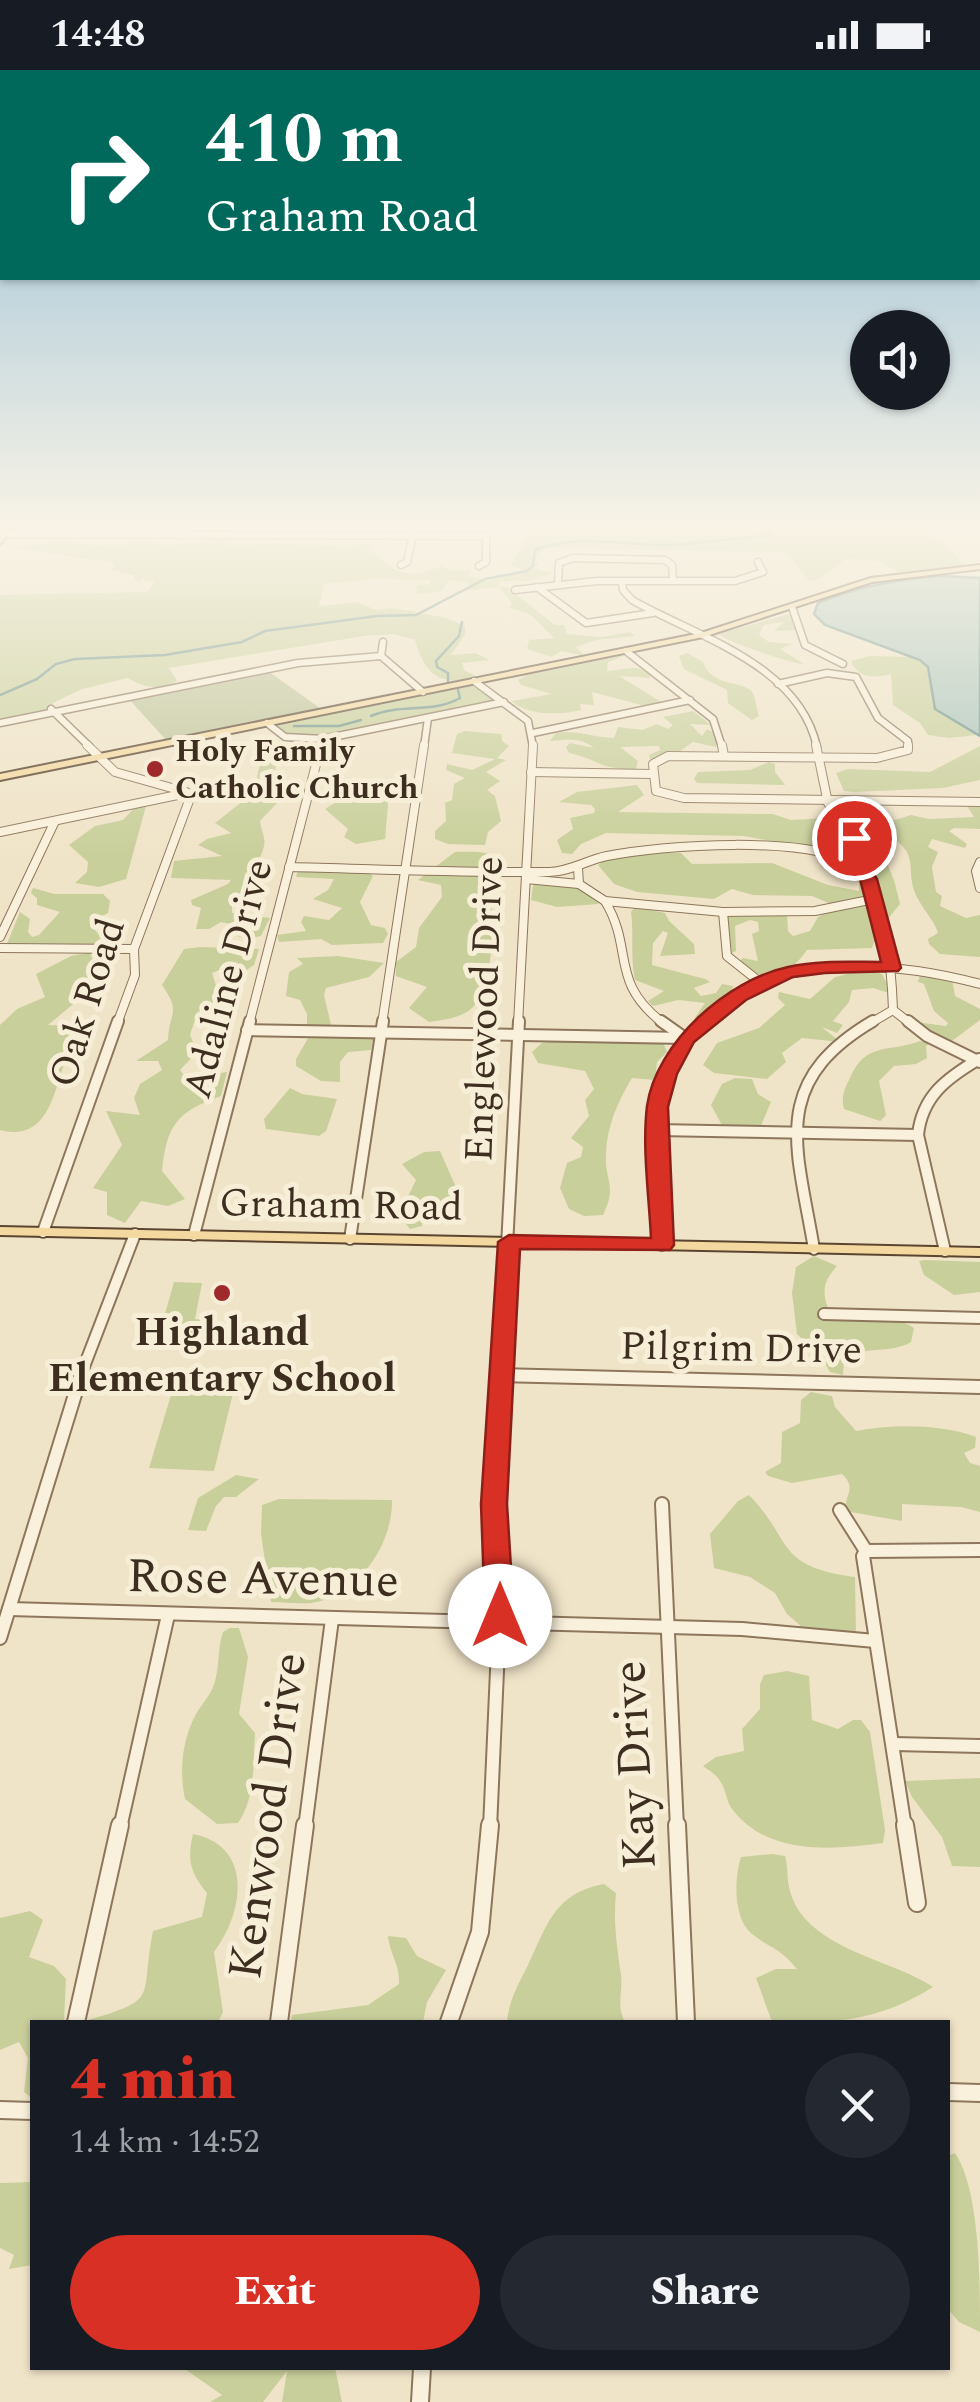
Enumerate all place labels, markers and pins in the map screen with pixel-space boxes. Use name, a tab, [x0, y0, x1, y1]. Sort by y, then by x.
place label: Holy Family Catholic Church	[175, 727, 419, 813]
marker: Holy Family Catholic Church	[144, 758, 166, 780]
pin	[812, 796, 897, 881]
marker: Highland Elementary School	[211, 1282, 233, 1304]
place label: Highland Elementary School	[48, 1303, 396, 1410]

